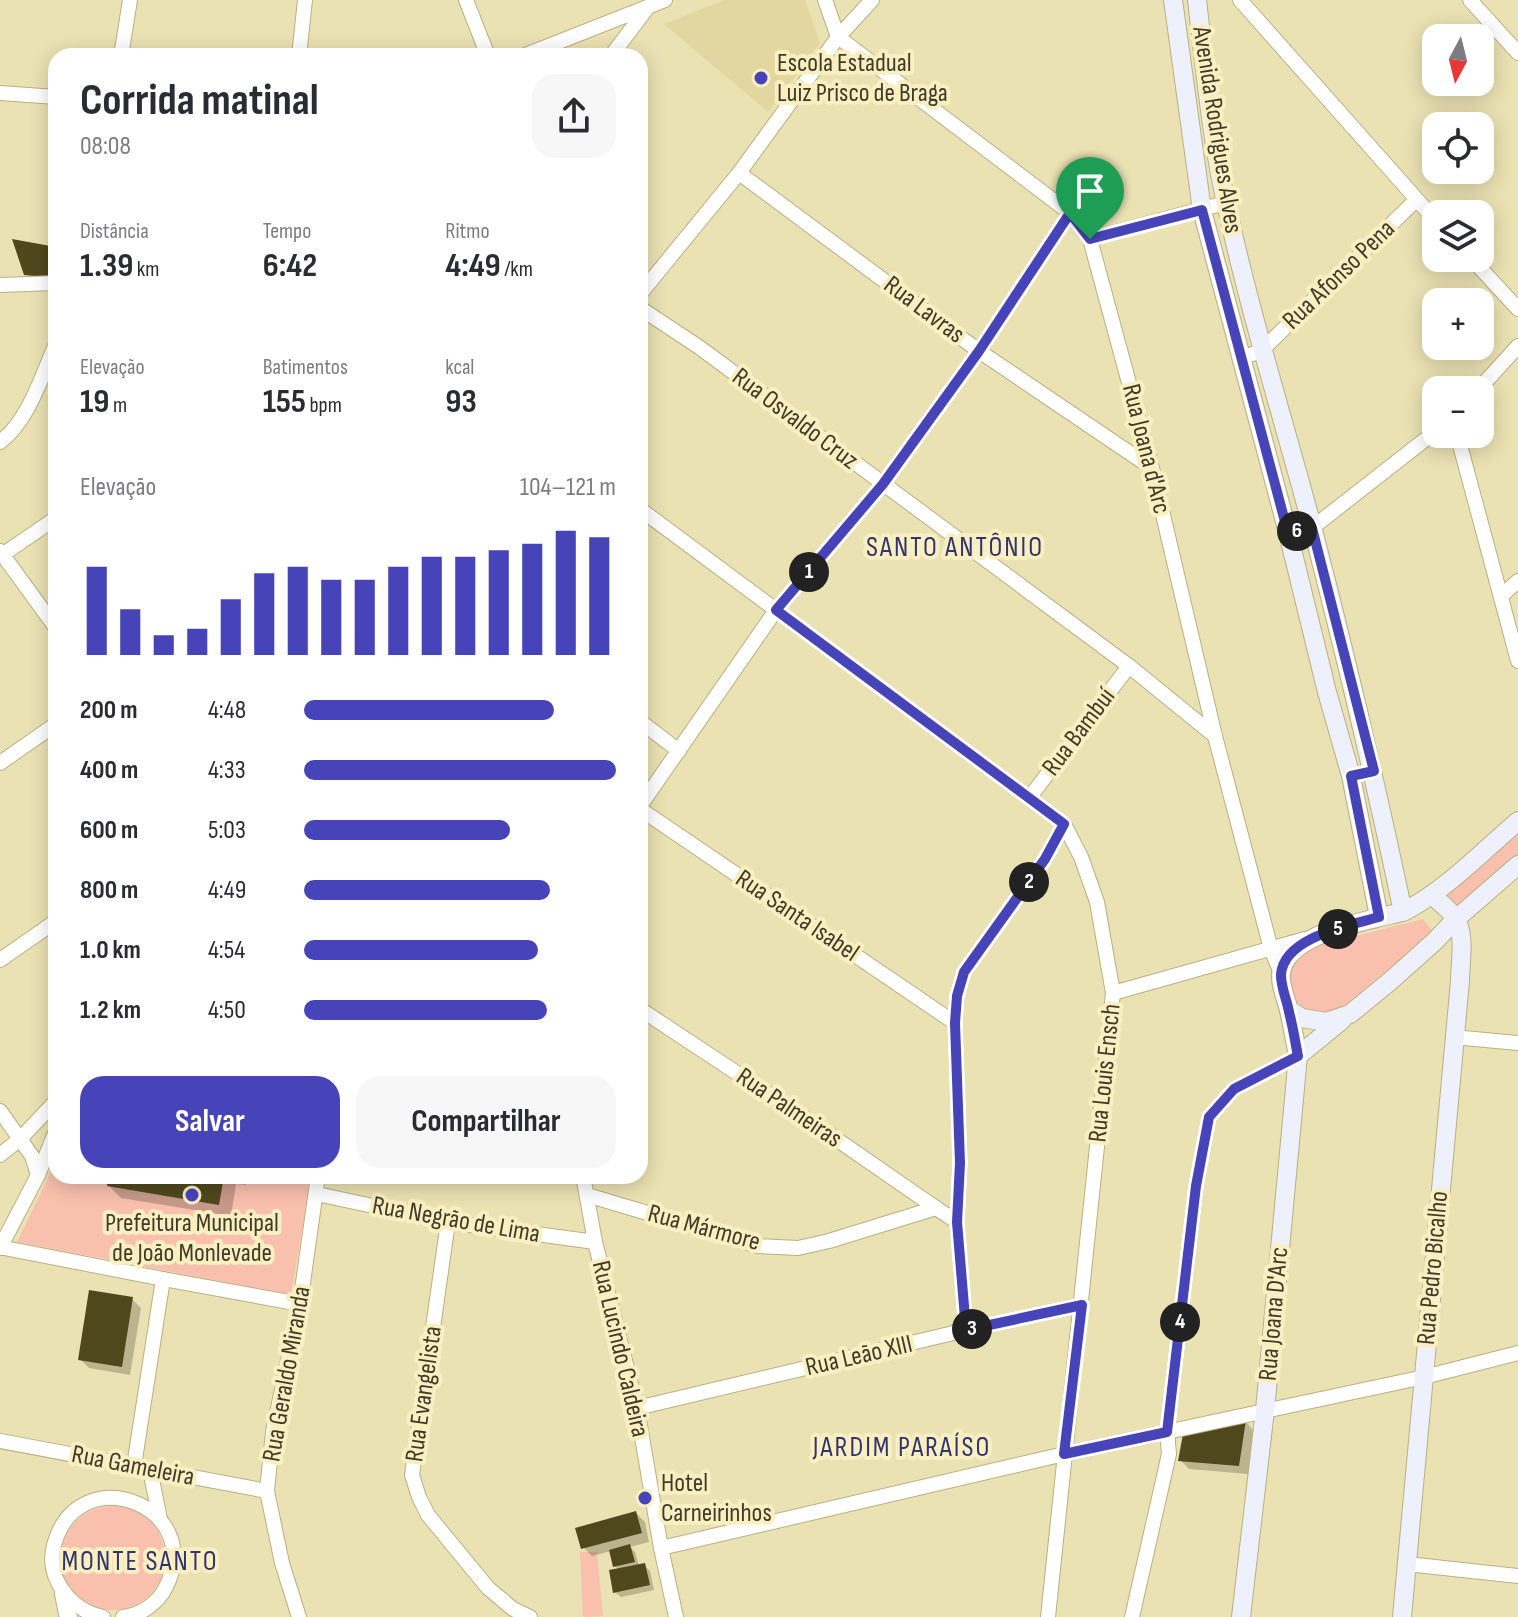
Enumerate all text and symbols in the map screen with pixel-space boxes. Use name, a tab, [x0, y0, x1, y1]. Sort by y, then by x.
street label: Avenida Rodrigues Alves	[1185, 23, 1249, 236]
north arrow	[1422, 24, 1494, 96]
map controls	[1422, 24, 1494, 448]
place label: Escola Estadual Luiz Prisco de Braga	[777, 48, 948, 109]
marker: Escola Estadual Luiz Prisco de Braga	[752, 69, 770, 87]
text: Corrida matinal	[80, 74, 319, 127]
button: share	[532, 74, 616, 158]
button: locate	[1422, 112, 1494, 184]
text: 08:08	[80, 131, 131, 162]
pin	[1056, 157, 1124, 239]
icon: arrive	[1068, 169, 1112, 213]
button: layers	[1422, 200, 1494, 272]
street label: Rua Afonso Pena	[1276, 214, 1402, 336]
text: Distância	[80, 218, 149, 245]
text: Tempo	[263, 218, 311, 245]
text: Ritmo	[445, 218, 490, 245]
text: 1.39	[80, 245, 133, 286]
text: 6:42	[263, 245, 317, 286]
text: 4:49	[445, 245, 501, 286]
text: km	[133, 256, 159, 283]
text: /km	[501, 256, 533, 283]
street label: Rua Lavras	[878, 270, 970, 350]
button: +	[1422, 288, 1494, 360]
text: Elevação	[80, 354, 145, 381]
text: Batimentos	[263, 354, 348, 381]
text: kcal	[445, 354, 474, 381]
street label: Rua Osvaldo Cruz	[726, 362, 864, 476]
button: −	[1422, 376, 1494, 448]
text: 19	[80, 381, 109, 422]
text: 155	[263, 381, 306, 422]
text: 93	[445, 381, 477, 422]
street label: Rua Joana d'Arc	[1115, 381, 1177, 517]
text: m	[109, 392, 127, 419]
text: bpm	[306, 392, 342, 419]
text: Elevação	[80, 472, 156, 503]
text: 104–121 m	[520, 472, 616, 503]
pin: 6	[1277, 511, 1317, 551]
text: 6	[1292, 517, 1302, 544]
district label: SANTO ANTÔNIO	[866, 531, 1044, 564]
pin: 1	[789, 552, 829, 592]
text: 1	[805, 558, 813, 585]
street label: Rua Bambuí	[1036, 682, 1122, 782]
text: 200 m	[80, 695, 137, 726]
text: 4:48	[208, 695, 246, 726]
text: 400 m	[80, 755, 138, 786]
text: 4:33	[208, 755, 246, 786]
text: 600 m	[80, 815, 138, 846]
text: 5:03	[208, 815, 246, 846]
pin: 2	[1009, 862, 1049, 902]
street label: Rua Santa Isabel	[729, 863, 865, 969]
text: 2	[1024, 868, 1034, 895]
text: 800 m	[80, 875, 138, 906]
text: 4:49	[208, 875, 246, 906]
pin: 5	[1318, 909, 1358, 949]
text: 5	[1333, 915, 1343, 942]
text: 1.0 km	[80, 935, 141, 966]
text: 4:54	[208, 935, 245, 966]
text: 1.2 km	[80, 995, 141, 1026]
text: 4:50	[208, 995, 246, 1026]
street label: Rua Louis Ensch	[1082, 1002, 1128, 1144]
street label: Rua Palmeiras	[730, 1061, 848, 1155]
button: Salvar	[80, 1076, 340, 1168]
button: Compartilhar	[356, 1076, 616, 1168]
marker: Prefeitura Municipal de João Monlevade	[183, 1186, 201, 1204]
street label: Rua Negrão de Lima	[370, 1190, 542, 1250]
street label: Rua Pedro Bicalho	[1411, 1190, 1455, 1346]
street label: Rua Mármore	[644, 1198, 764, 1258]
place label: Prefeitura Municipal de João Monlevade	[105, 1208, 279, 1269]
street label: Rua Joana D'Arc	[1253, 1246, 1295, 1382]
street label: Rua Lucindo Caldeira	[585, 1258, 655, 1440]
street label: Rua Geraldo Miranda	[256, 1284, 318, 1464]
pin: 4	[1160, 1302, 1200, 1342]
text: 4	[1175, 1308, 1185, 1335]
pin: 3	[952, 1309, 992, 1349]
text: 3	[967, 1315, 977, 1342]
street label: Rua Evangelista	[399, 1324, 449, 1464]
street label: Rua Leão XIII	[803, 1329, 915, 1383]
district label: JARDIM PARAÍSO	[812, 1431, 991, 1464]
street label: Rua Gameleira	[69, 1439, 197, 1493]
place label: Hotel Carneirinhos	[661, 1468, 772, 1529]
marker: Hotel Carneirinhos	[636, 1489, 654, 1507]
district label: MONTE SANTO	[61, 1545, 219, 1578]

